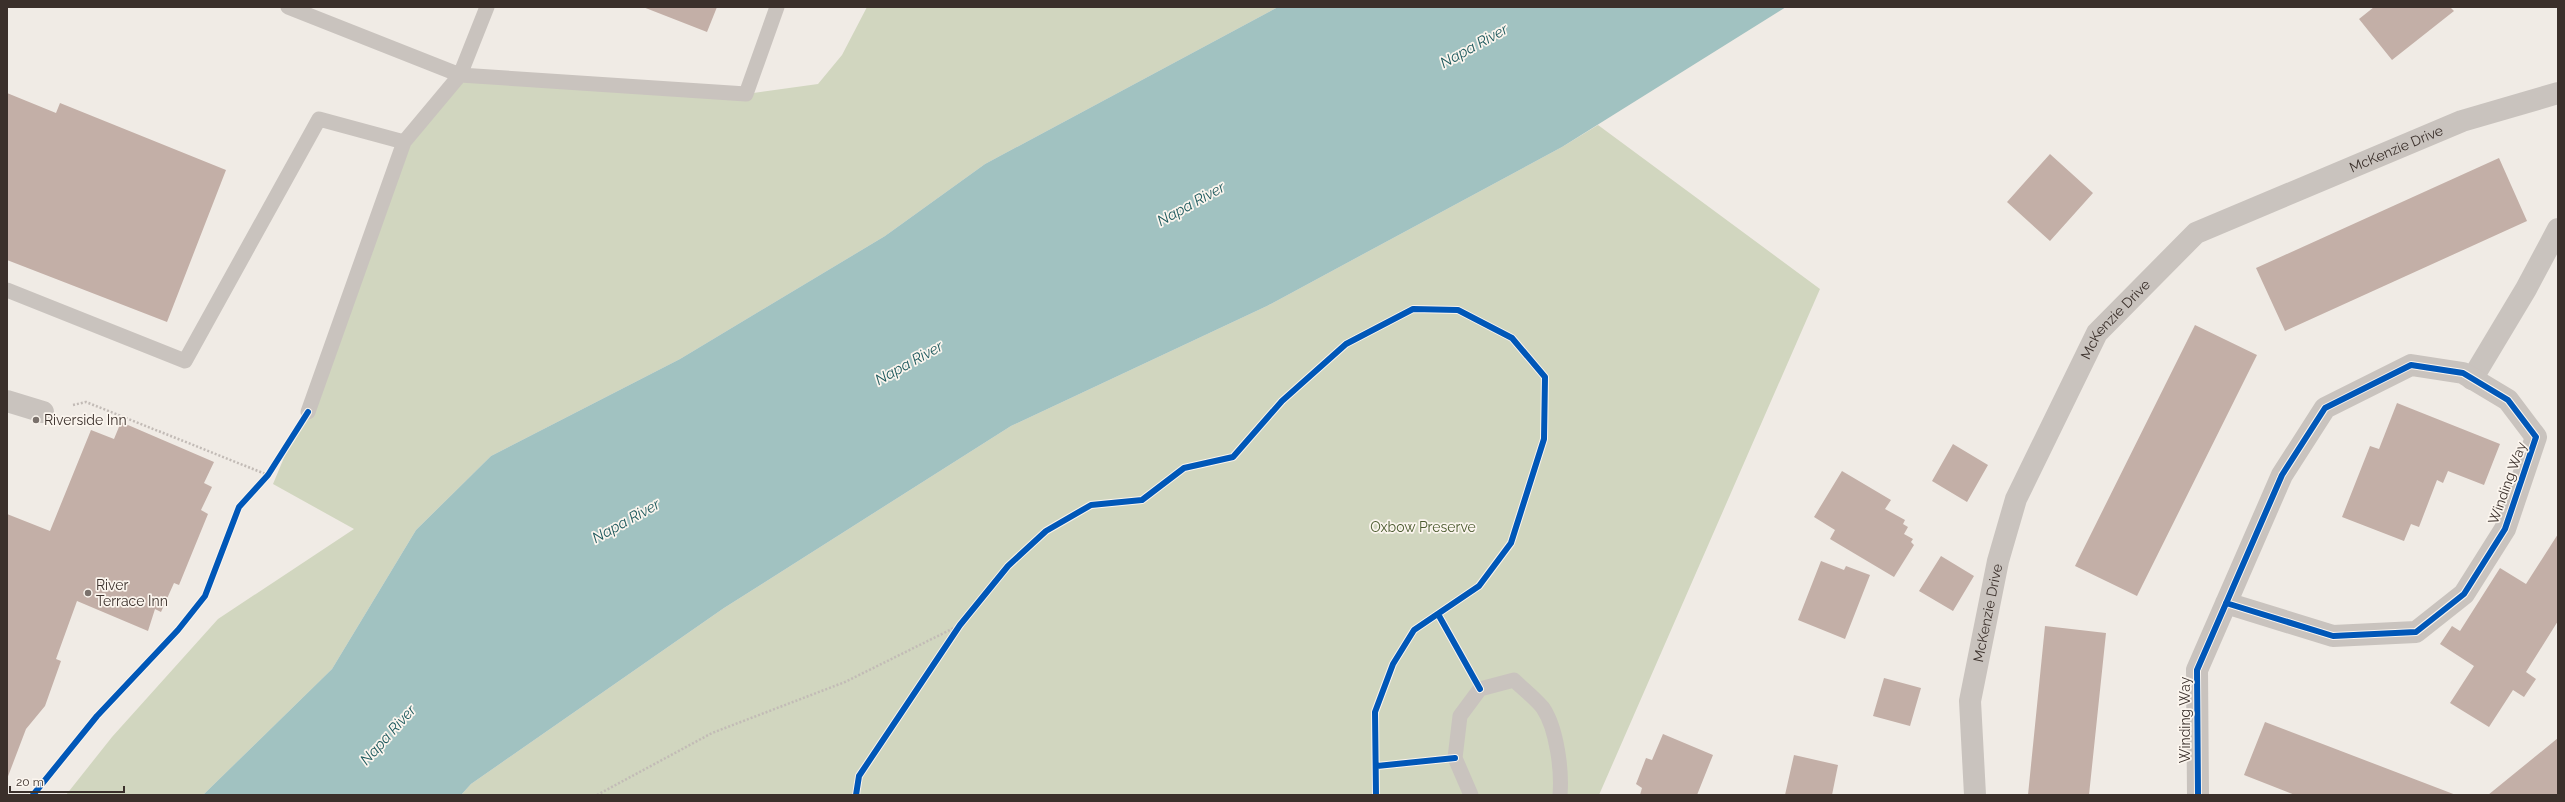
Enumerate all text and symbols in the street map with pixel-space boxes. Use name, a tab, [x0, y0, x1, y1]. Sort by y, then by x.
water label: Napa River	[1437, 20, 1512, 72]
street label: McKenzie Drive	[2347, 122, 2445, 176]
water label: Napa River	[1154, 178, 1229, 230]
street label: McKenzie Drive	[2077, 276, 2153, 362]
water label: Napa River	[872, 337, 947, 389]
place label: Riverside Inn	[44, 412, 127, 428]
marker: Riverside Inn	[31, 415, 41, 425]
street label: Winding Way	[2485, 439, 2529, 526]
water label: Napa River	[589, 495, 664, 547]
park label: Oxbow Preserve	[1370, 519, 1476, 535]
street label: McKenzie Drive	[1970, 562, 2005, 663]
place label: River Terrace Inn	[96, 577, 168, 609]
marker: River Terrace Inn	[83, 588, 93, 598]
street label: Winding Way	[2177, 676, 2193, 763]
water label: Napa River	[356, 701, 420, 769]
scale bar	[10, 768, 124, 794]
text: 20 m	[16, 775, 44, 789]

